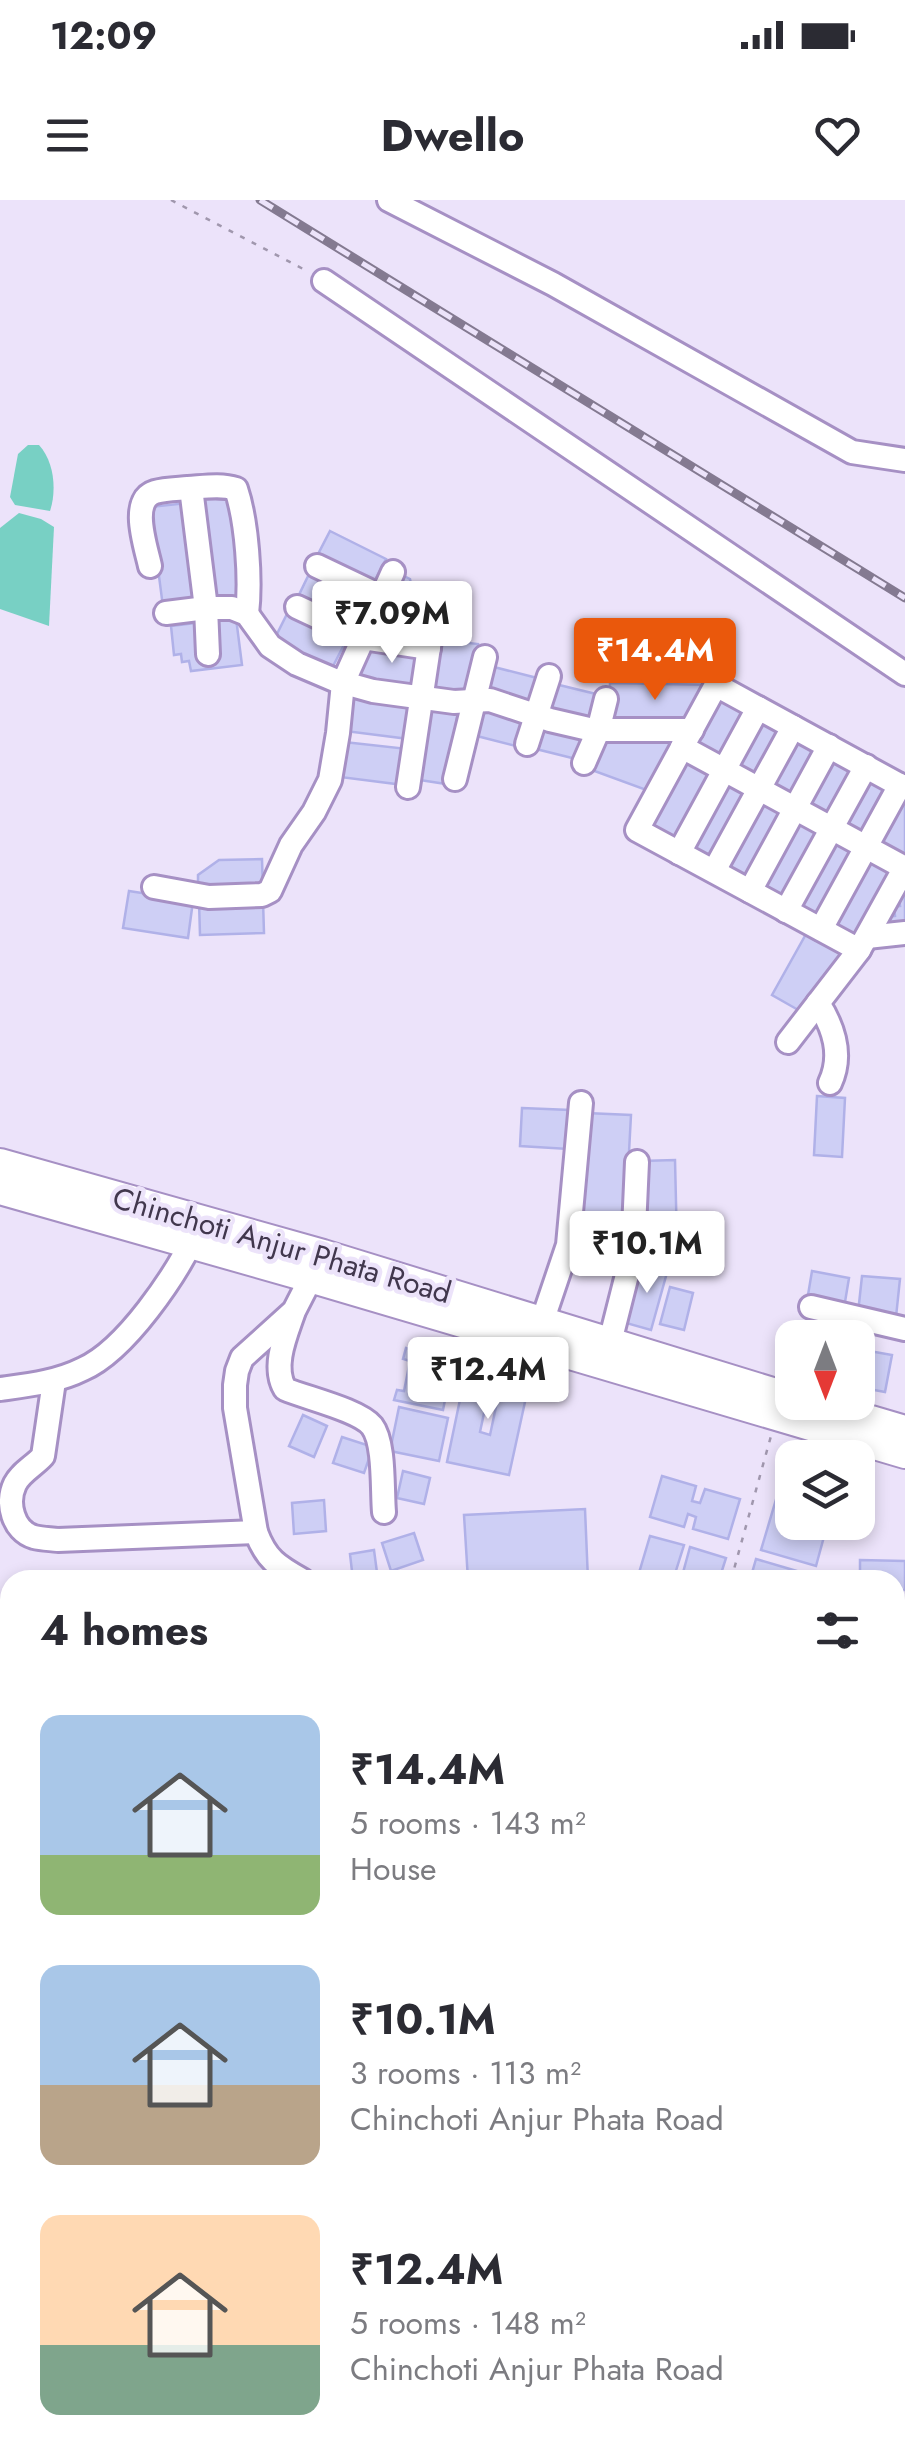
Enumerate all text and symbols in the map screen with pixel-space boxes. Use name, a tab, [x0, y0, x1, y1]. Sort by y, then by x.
text: 12:09	[50, 8, 157, 63]
text: Dwello	[381, 103, 524, 168]
icon: menu	[40, 108, 95, 163]
icon: heart	[810, 108, 865, 163]
pin: ₹7.09M	[311, 581, 473, 666]
text: ₹7.09M	[334, 590, 450, 636]
pin: ₹14.4M	[574, 618, 736, 703]
text: ₹14.4M	[596, 627, 714, 673]
street label: Chinchoti Anjur Phata Road	[108, 1176, 456, 1314]
pin: ₹10.1M	[566, 1211, 728, 1296]
text: ₹10.1M	[592, 1220, 702, 1266]
north arrow	[775, 1320, 875, 1420]
map controls	[775, 1320, 875, 1540]
pin: ₹12.4M	[407, 1337, 569, 1422]
text: ₹12.4M	[430, 1346, 546, 1392]
button: layers	[775, 1440, 875, 1540]
text: 4 homes	[40, 1600, 208, 1661]
icon: filters	[810, 1603, 865, 1658]
text: ₹14.4M	[350, 1739, 505, 1800]
icon: home	[120, 1755, 240, 1875]
text: 5 rooms · 143 m²	[350, 1800, 586, 1846]
text: House	[350, 1846, 437, 1892]
text: ₹10.1M	[350, 1989, 496, 2050]
icon: home	[120, 2005, 240, 2125]
text: 3 rooms · 113 m²	[350, 2050, 581, 2096]
text: Chinchoti Anjur Phata Road	[350, 2096, 724, 2142]
text: ₹12.4M	[350, 2239, 503, 2300]
icon: home	[120, 2255, 240, 2375]
text: 5 rooms · 148 m²	[350, 2300, 586, 2346]
text: Chinchoti Anjur Phata Road	[350, 2346, 724, 2392]

